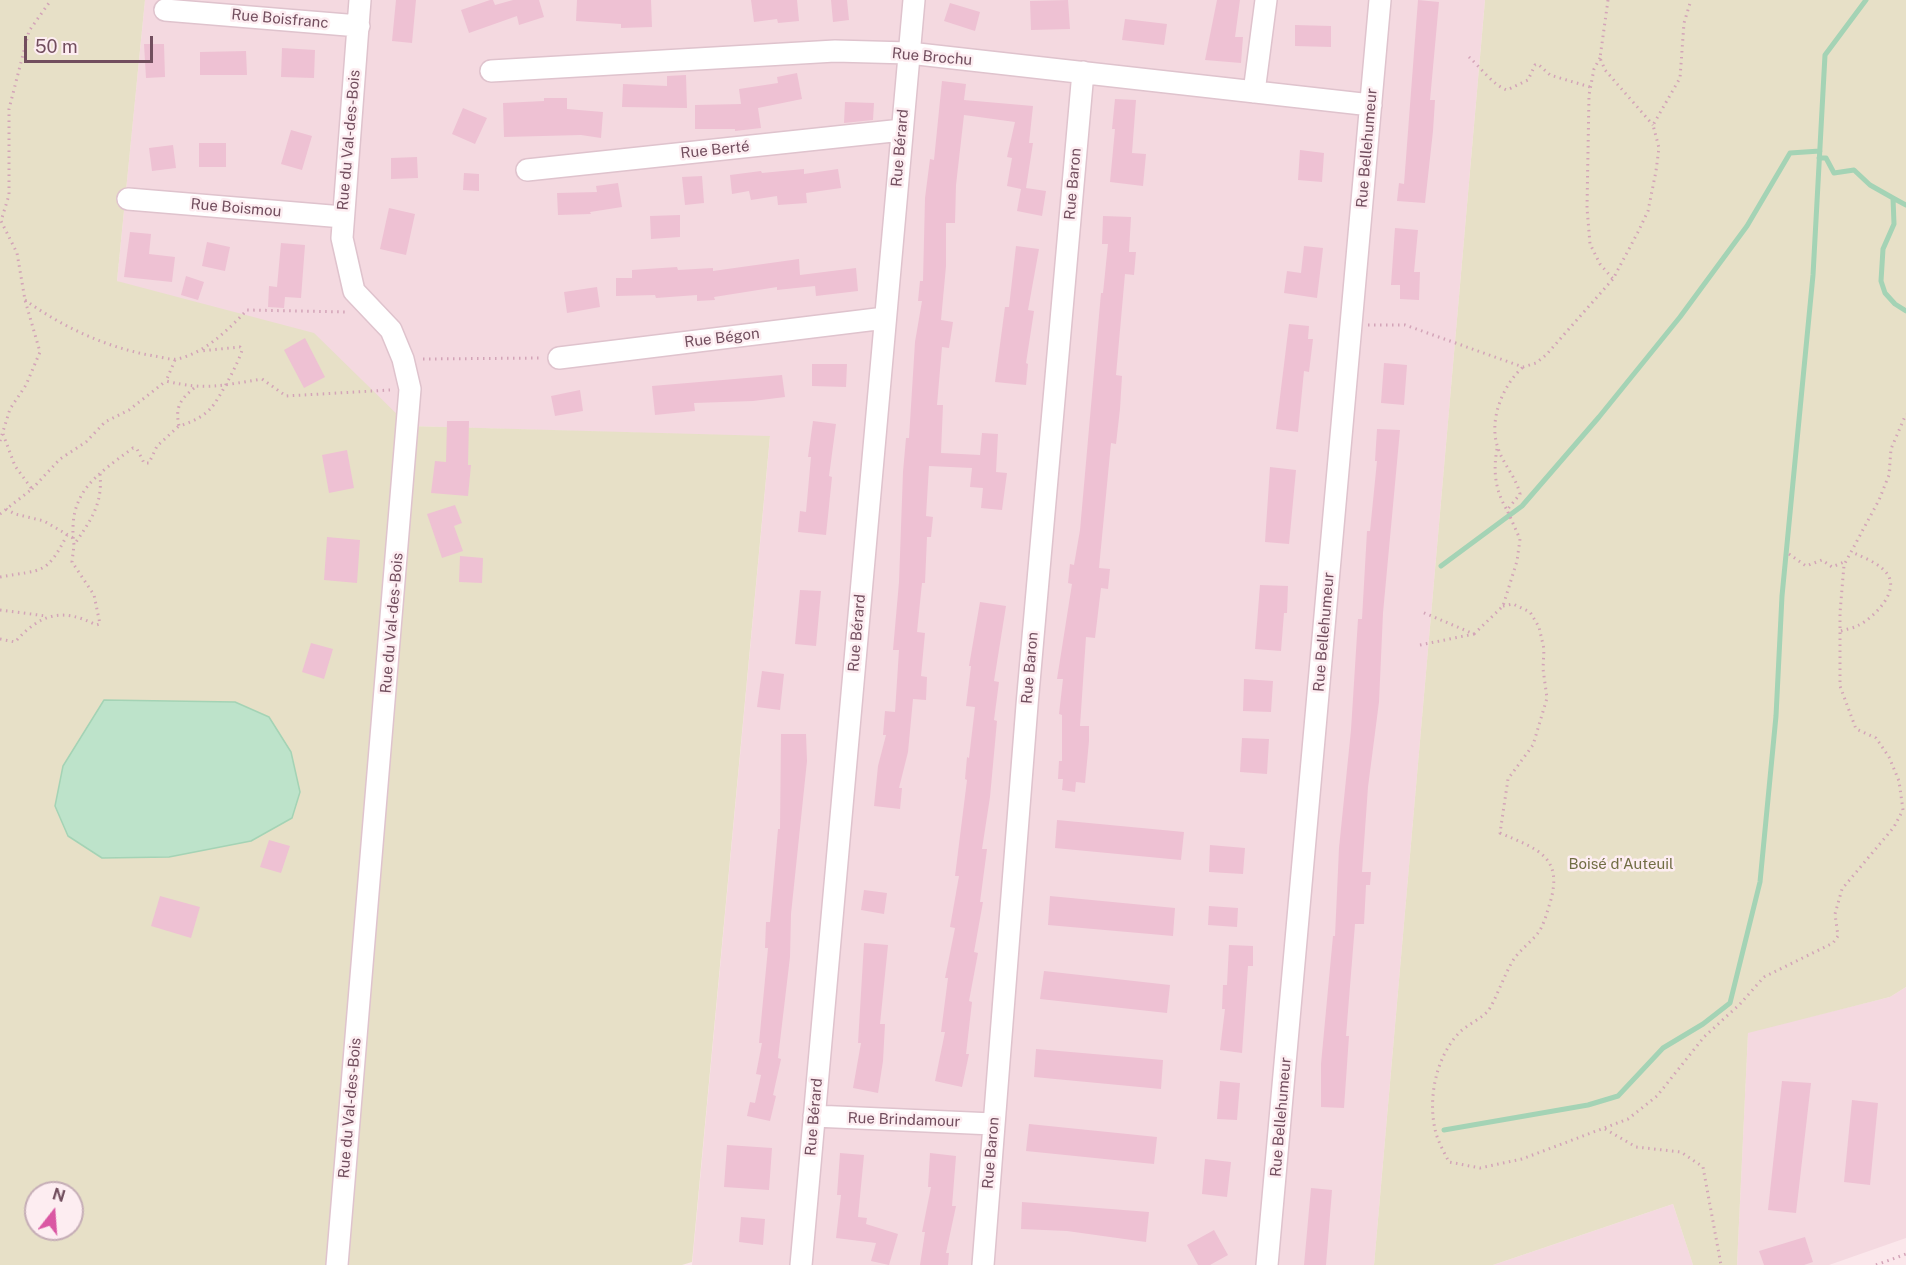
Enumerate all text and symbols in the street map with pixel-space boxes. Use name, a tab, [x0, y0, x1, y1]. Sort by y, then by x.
street label: Rue Boisfranc	[231, 6, 329, 32]
scale bar	[27, 24, 156, 62]
text: 50 m	[35, 36, 78, 57]
street label: Rue Brochu	[891, 45, 973, 69]
street label: Rue du Val-des-Bois	[334, 69, 364, 211]
street label: Rue Bellehumeur	[1353, 87, 1381, 209]
street label: Rue Bérard	[888, 108, 912, 188]
street label: Rue Berté	[680, 137, 750, 163]
street label: Rue Baron	[1061, 147, 1085, 221]
street label: Rue Boismou	[190, 195, 282, 221]
street label: Rue Bégon	[683, 324, 761, 352]
street label: Rue du Val-des-Bois	[377, 552, 407, 694]
street label: Rue Bellehumeur	[1310, 571, 1338, 693]
street label: Rue Bérard	[845, 593, 869, 673]
street label: Rue Baron	[1018, 631, 1042, 705]
park label: Boisé d'Auteuil	[1568, 855, 1674, 873]
street label: Rue du Val-des-Bois	[335, 1037, 365, 1179]
street label: Rue Bellehumeur	[1267, 1056, 1295, 1178]
street label: Rue Bérard	[802, 1077, 826, 1157]
street label: Rue Brindamour	[847, 1109, 961, 1131]
street label: Rue Baron	[979, 1116, 1003, 1190]
north arrow	[24, 1181, 84, 1241]
text: N	[50, 1184, 68, 1206]

